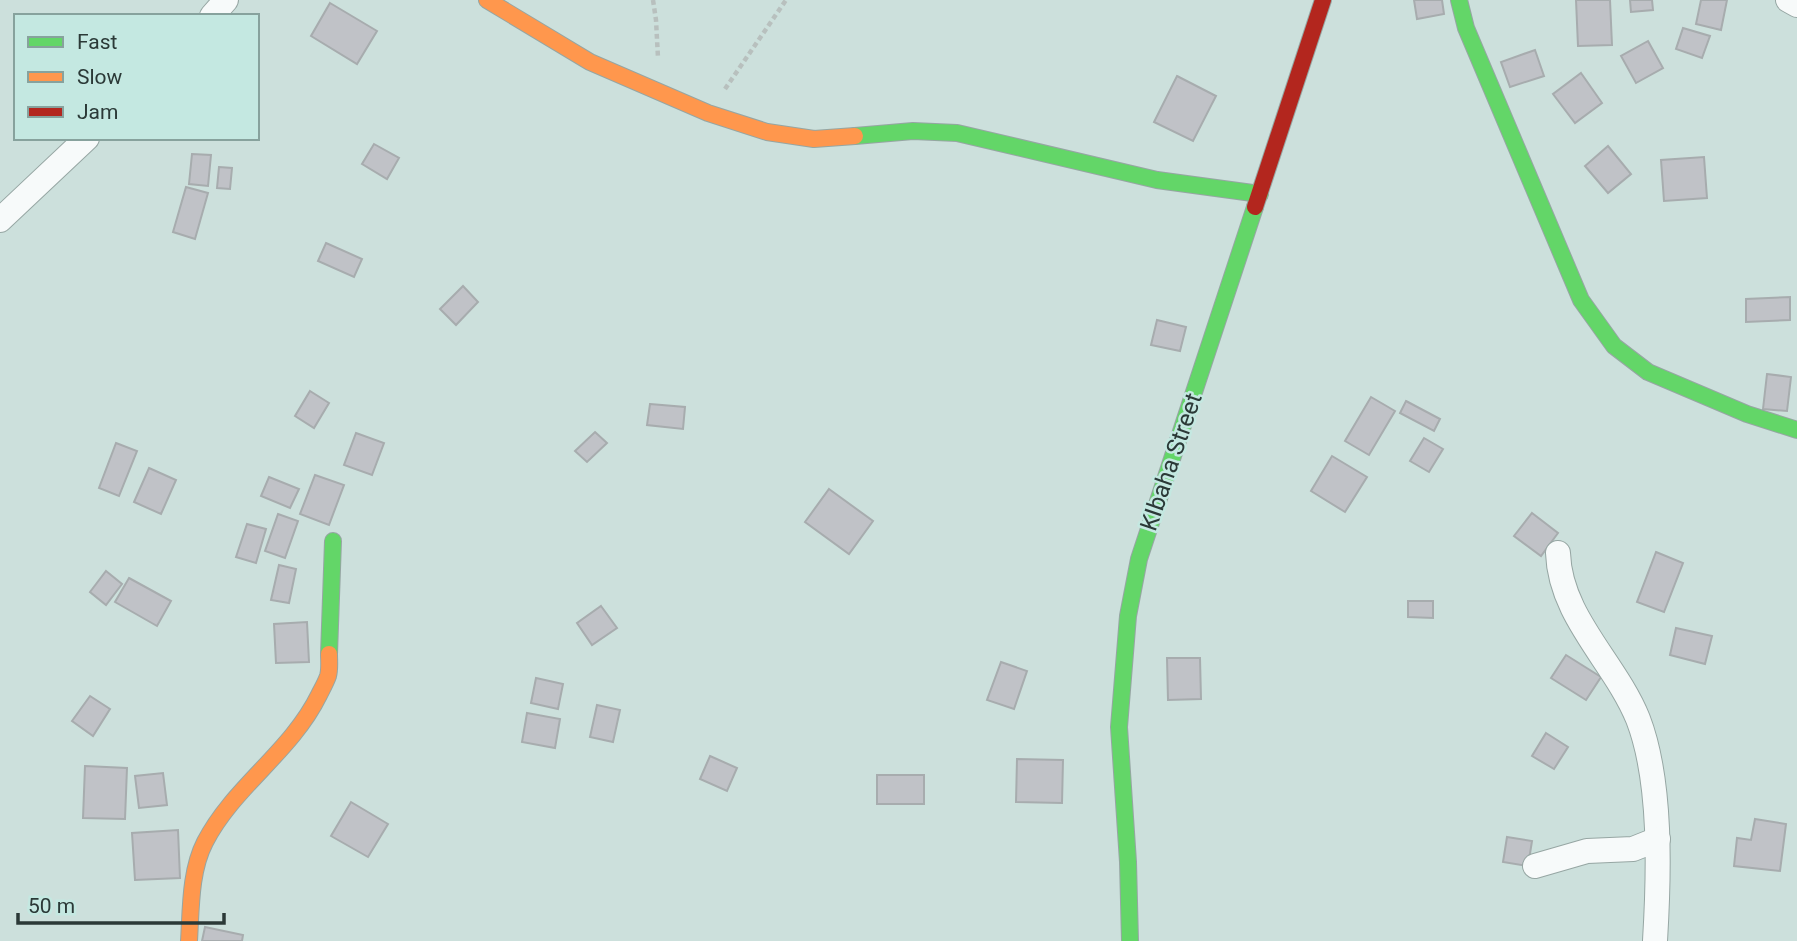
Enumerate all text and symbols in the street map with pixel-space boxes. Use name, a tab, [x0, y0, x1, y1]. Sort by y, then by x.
legend	[14, 14, 259, 140]
text: Fast	[77, 30, 118, 54]
text: Slow	[77, 65, 123, 89]
text: Jam	[77, 100, 118, 124]
street label: KIbaha Street	[1134, 389, 1208, 534]
scale bar	[18, 881, 224, 925]
text: 50 m	[28, 894, 75, 918]

